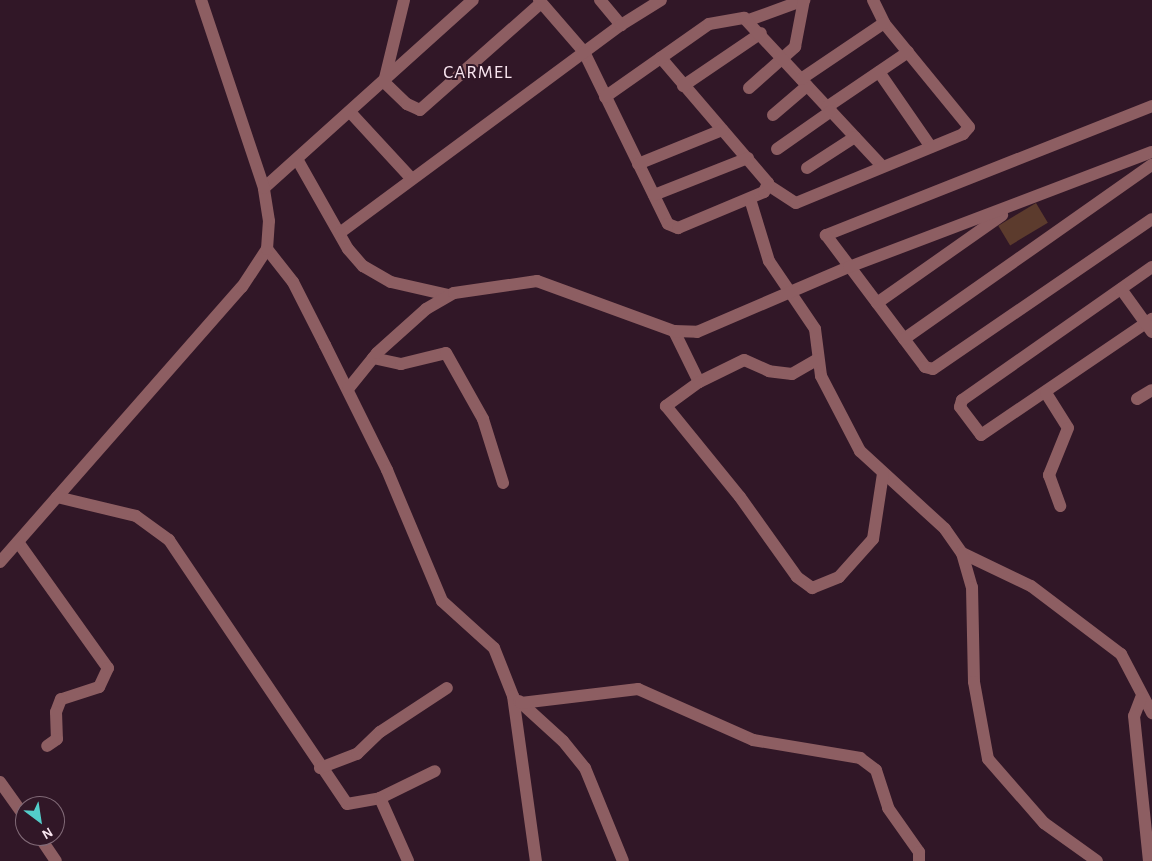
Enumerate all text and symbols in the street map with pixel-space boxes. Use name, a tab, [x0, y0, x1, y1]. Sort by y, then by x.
district label: CARMEL	[443, 62, 513, 84]
north arrow	[15, 796, 65, 846]
text: N	[39, 824, 55, 842]

